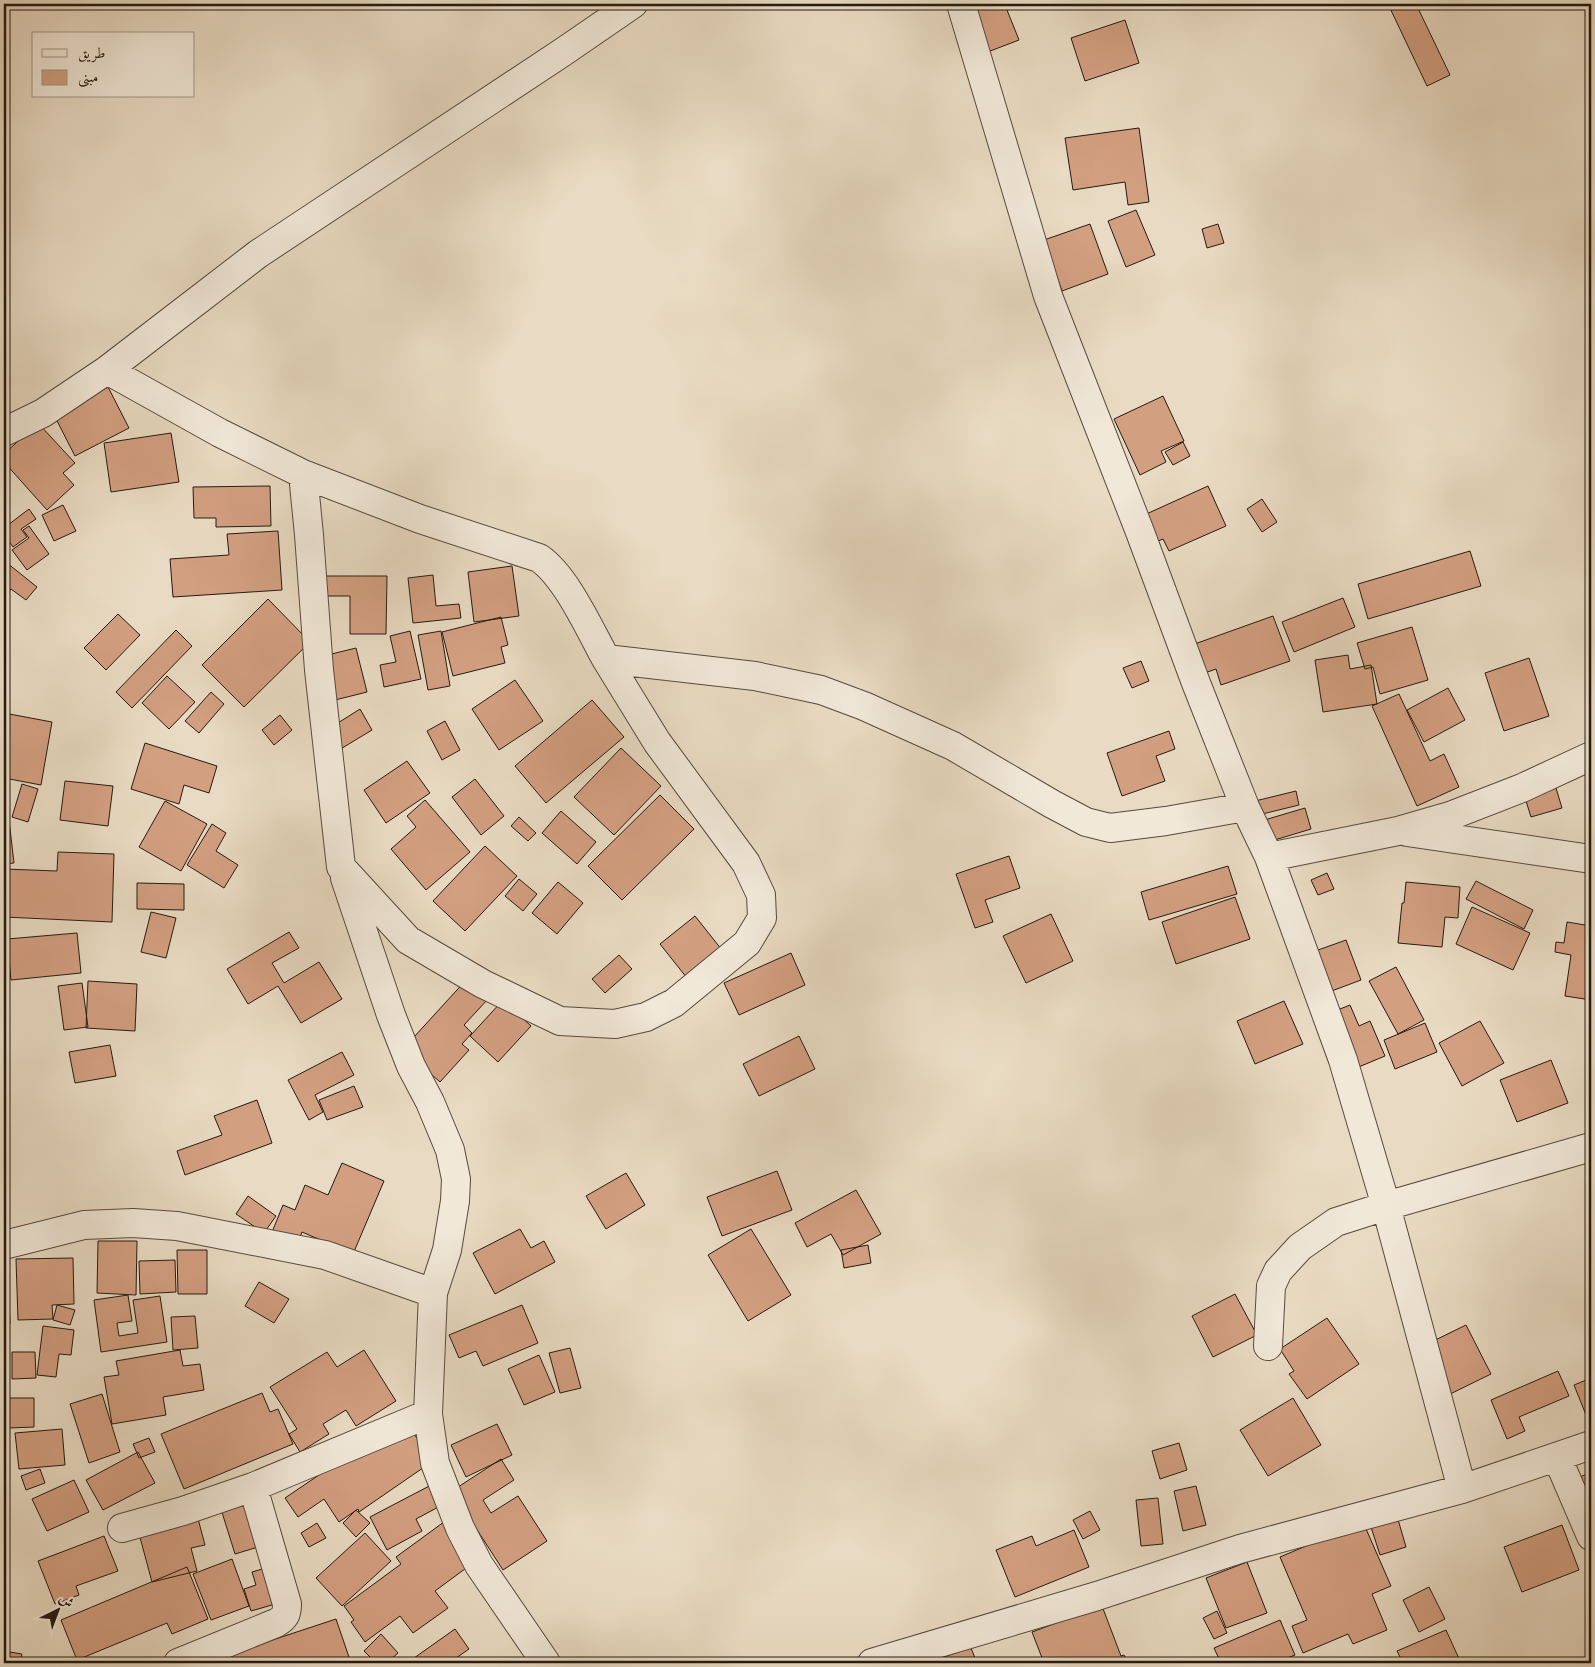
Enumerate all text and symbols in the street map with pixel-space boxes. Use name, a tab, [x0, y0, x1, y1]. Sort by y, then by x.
legend	[32, 32, 195, 98]
text: طريق	[78, 44, 105, 63]
text: مبنى	[78, 68, 98, 88]
north arrow	[32, 1584, 82, 1634]
text: ش	[55, 1590, 77, 1612]

